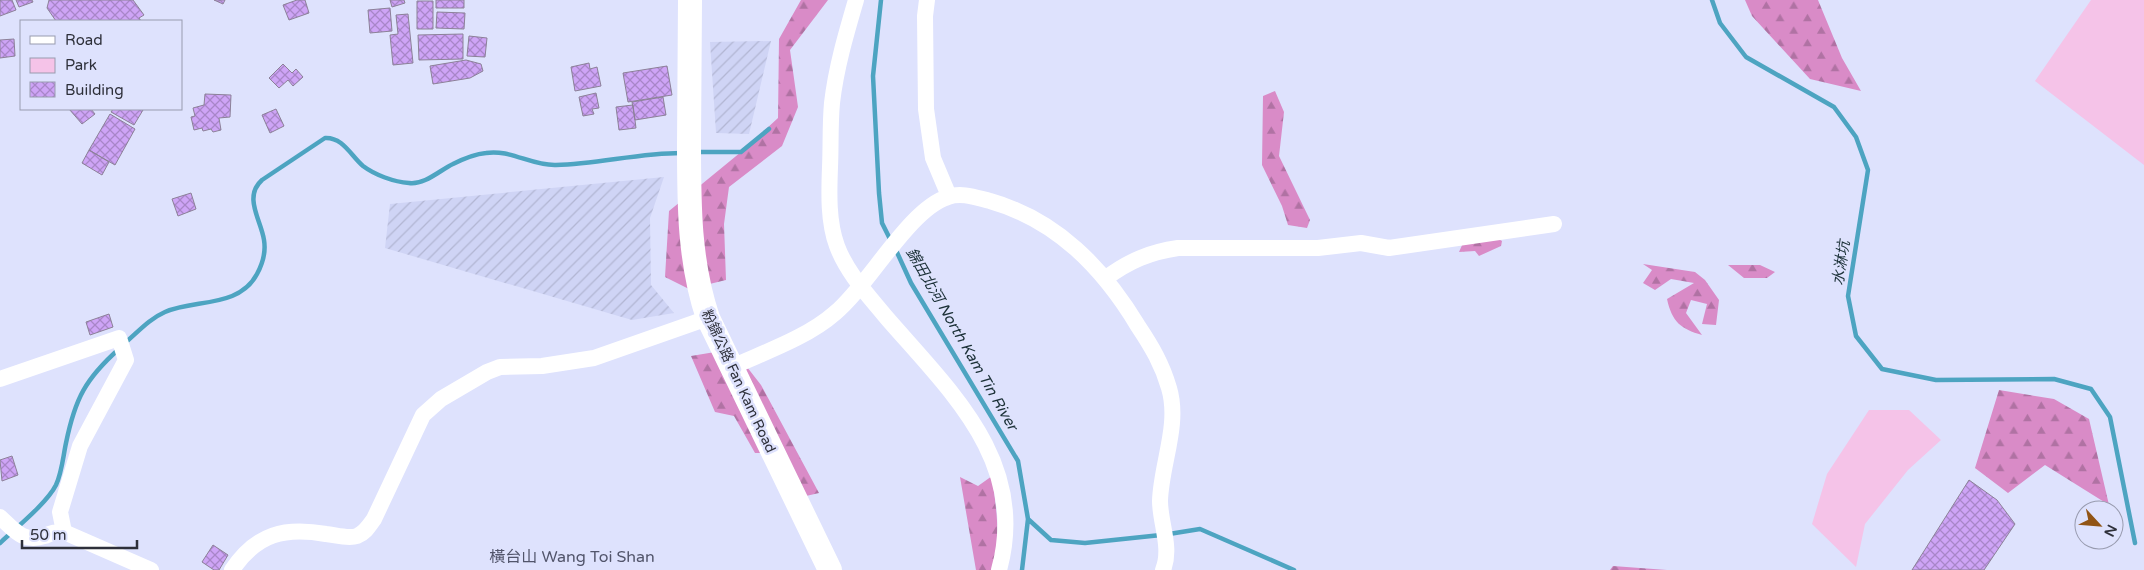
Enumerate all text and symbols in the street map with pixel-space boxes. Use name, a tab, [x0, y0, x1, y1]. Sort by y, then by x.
legend	[20, 20, 182, 110]
text: Road	[65, 31, 103, 49]
text: Park	[65, 56, 97, 74]
text: Building	[65, 81, 124, 99]
water label: 水淋坑	[1829, 237, 1854, 287]
water label: 錦田北河 North Kam Tin River	[902, 245, 1023, 435]
street label: 粉錦公路 Fan Kam Road	[698, 307, 779, 456]
north arrow	[2074, 500, 2124, 550]
scale bar	[22, 518, 138, 550]
text: N	[2100, 522, 2120, 539]
text: 50 m	[30, 526, 67, 544]
district label: 橫台山 Wang Toi Shan	[489, 547, 655, 567]

